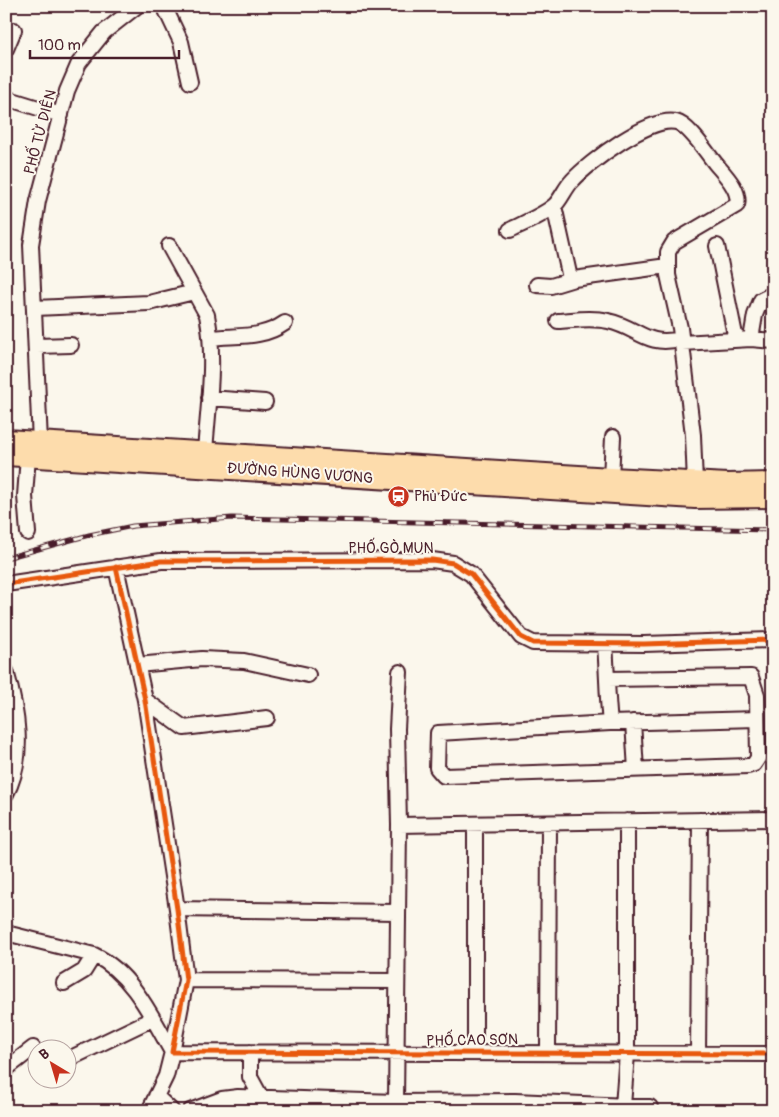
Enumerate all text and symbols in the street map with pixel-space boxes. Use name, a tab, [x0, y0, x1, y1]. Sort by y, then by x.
scale bar	[30, 28, 179, 60]
text: 100 m	[38, 36, 81, 55]
street label: PHỐ TỪ DIÊN	[18, 87, 61, 177]
street label: ĐƯỜNG HÙNG VƯƠNG	[226, 459, 374, 488]
station icon: Phủ Đức	[386, 484, 410, 508]
place label: Phủ Đức	[414, 487, 468, 506]
street label: PHỐ GÒ MUN	[348, 537, 434, 558]
street label: PHỐ CAO SƠN	[426, 1028, 518, 1051]
north arrow	[28, 1040, 78, 1090]
text: B	[36, 1045, 53, 1063]

